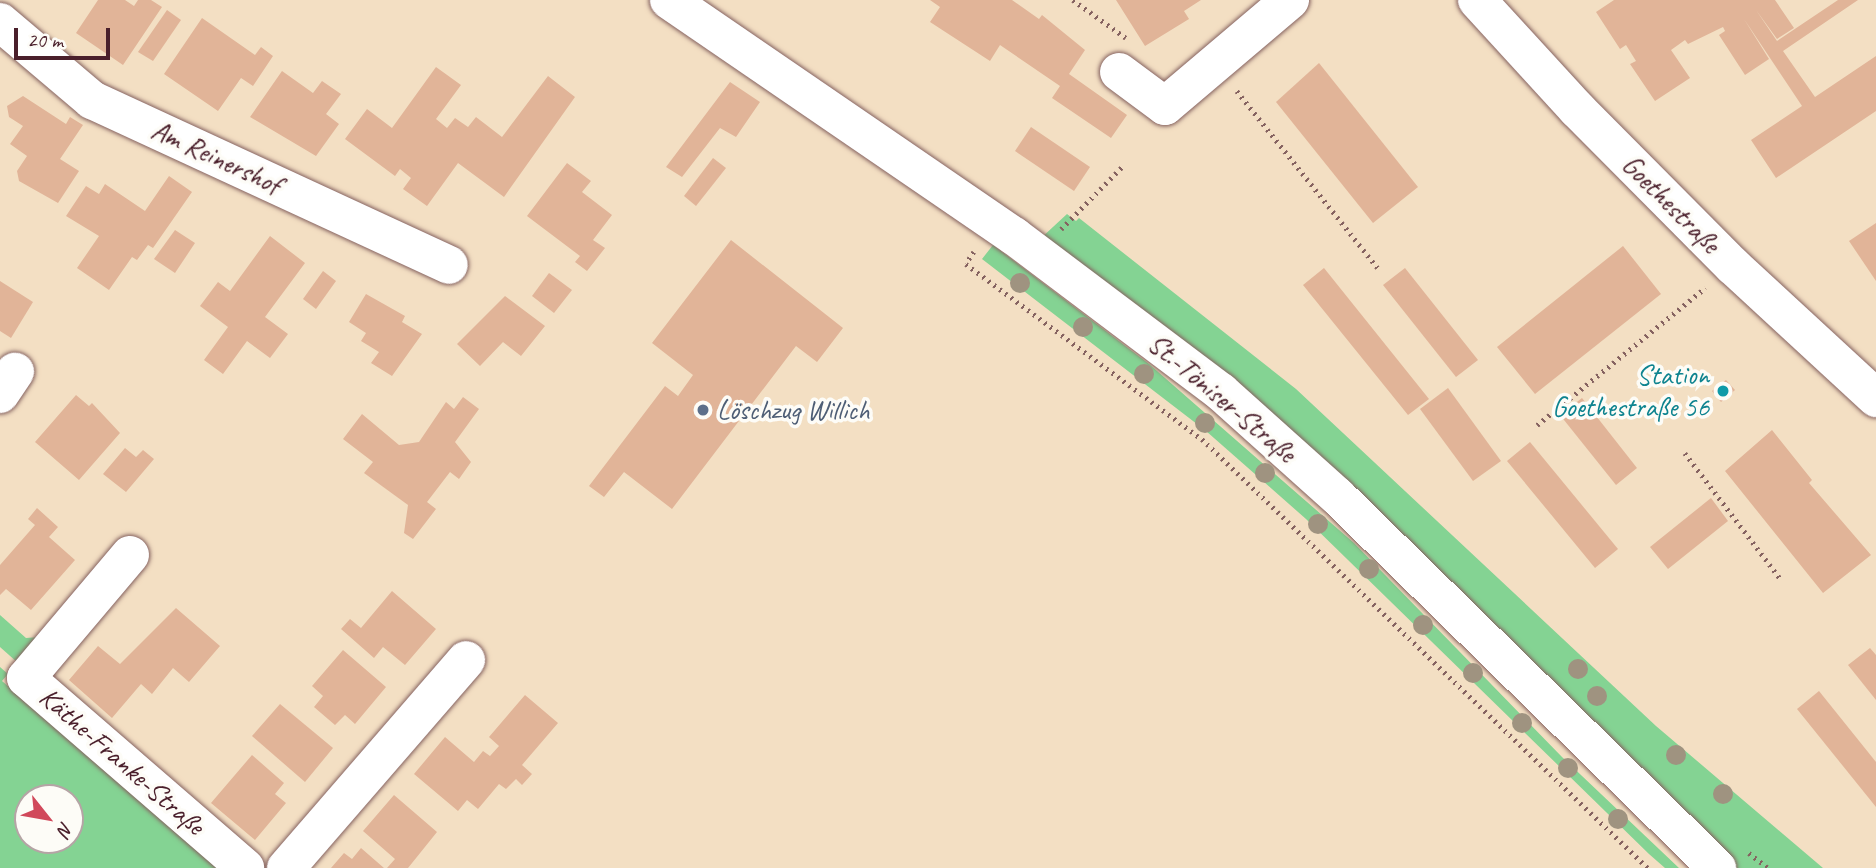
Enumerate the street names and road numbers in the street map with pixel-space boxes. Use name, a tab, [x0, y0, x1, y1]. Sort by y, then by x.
street label: Am Reinershof	[146, 113, 286, 201]
street label: Goethestraße	[1615, 148, 1727, 260]
street label: St.-Töniser-Straße	[1141, 326, 1303, 470]
street label: Käthe-Franke-Straße	[32, 680, 212, 842]

